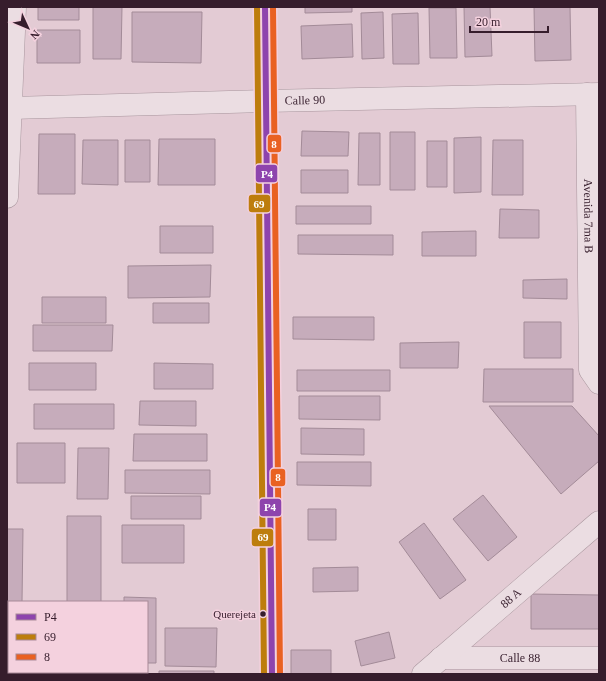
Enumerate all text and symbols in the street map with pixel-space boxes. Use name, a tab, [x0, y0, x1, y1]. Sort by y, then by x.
north arrow	[8, 8, 48, 48]
scale bar	[470, 8, 548, 34]
text: 20 m	[476, 15, 501, 29]
text: N	[28, 28, 42, 42]
street label: Calle 90	[285, 93, 325, 108]
line badge: 8	[267, 134, 282, 153]
text: 8	[271, 138, 277, 150]
line badge: P4	[255, 164, 278, 183]
text: P4	[261, 168, 274, 180]
street label: Avenida 7ma B	[581, 179, 596, 253]
line badge: 69	[248, 194, 271, 213]
text: 69	[254, 198, 265, 210]
line badge: 8	[270, 468, 286, 487]
text: 8	[275, 471, 281, 483]
line badge: P4	[259, 498, 282, 517]
text: P4	[264, 501, 277, 513]
line badge: 69	[251, 528, 274, 547]
text: 69	[258, 531, 269, 543]
street label: 88 A	[498, 585, 524, 611]
legend	[8, 601, 148, 673]
place label: Querejeta	[213, 608, 256, 620]
marker: Querejeta	[258, 609, 268, 619]
text: P4	[44, 610, 57, 624]
text: 69	[44, 630, 56, 644]
text: 8	[44, 650, 50, 664]
street label: Calle 88	[500, 651, 540, 665]

